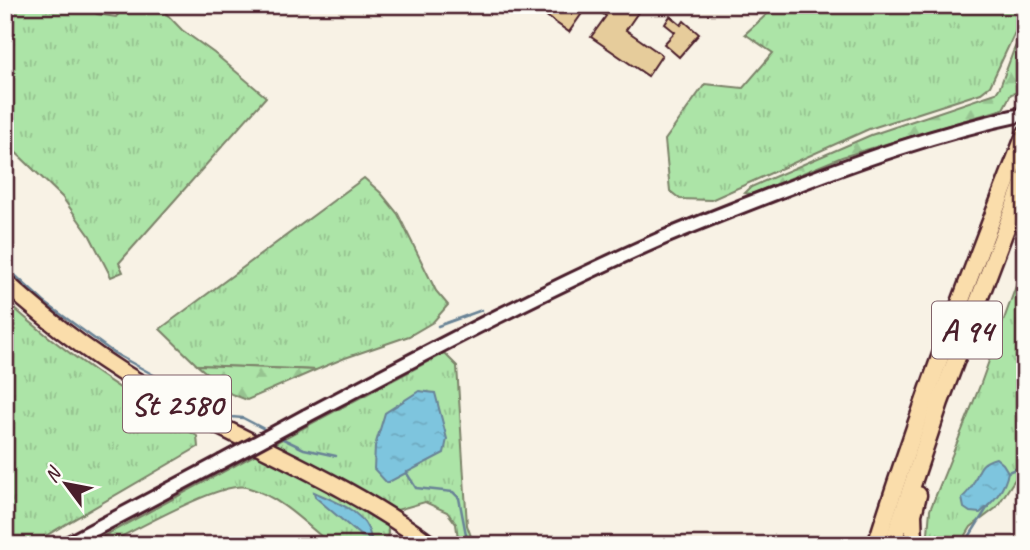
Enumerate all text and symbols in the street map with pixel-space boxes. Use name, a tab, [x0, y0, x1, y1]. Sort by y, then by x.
road number: A 94	[932, 302, 1002, 358]
road number: St 2580	[123, 376, 231, 432]
north arrow	[32, 448, 102, 518]
text: N	[39, 461, 67, 487]

